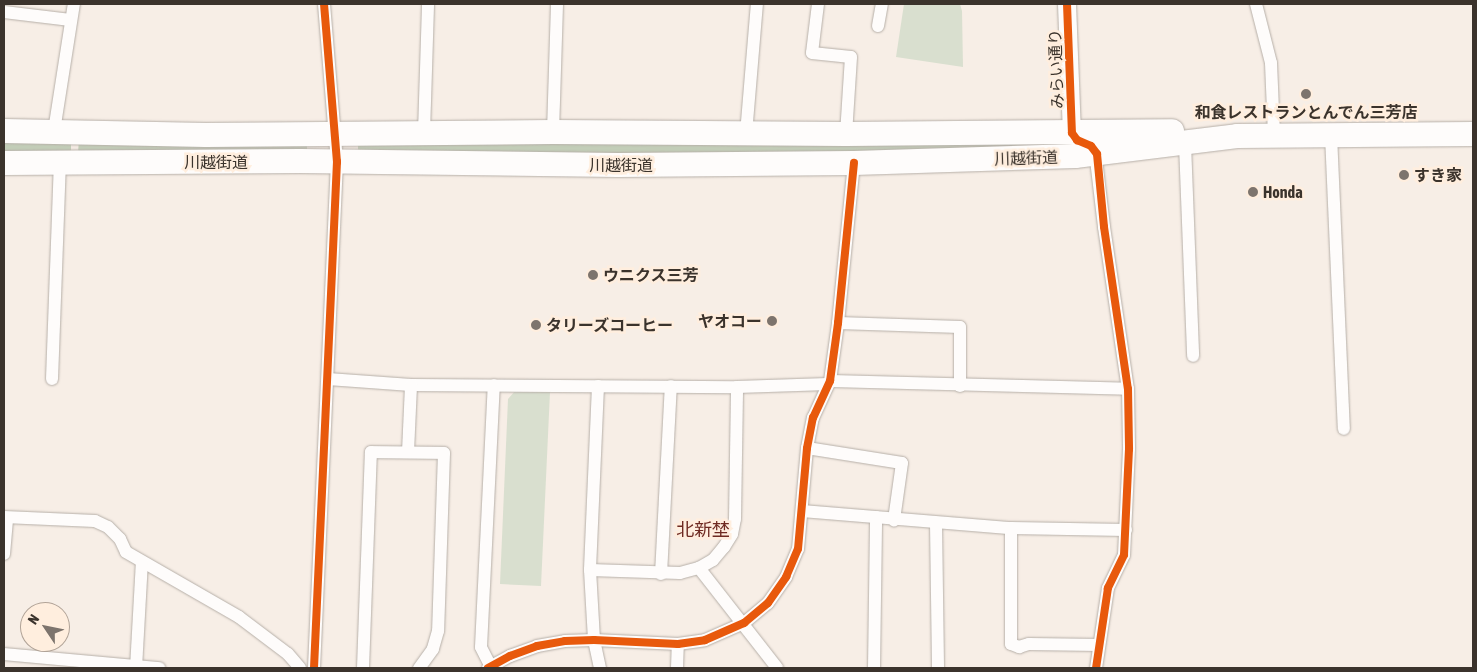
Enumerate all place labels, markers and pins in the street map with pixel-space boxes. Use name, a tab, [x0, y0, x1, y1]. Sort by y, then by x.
marker: 和食レストランとんでん三芳店	[1300, 88, 1312, 100]
place label: 和食レストランとんでん三芳店	[1194, 102, 1418, 122]
place label: すき家	[1414, 165, 1462, 185]
marker: すき家	[1398, 169, 1410, 181]
place label: Honda	[1263, 182, 1303, 202]
marker: Honda	[1247, 186, 1259, 198]
place label: ウニクス三芳	[603, 265, 699, 285]
marker: ウニクス三芳	[587, 269, 599, 281]
place label: ヤオコー	[698, 311, 762, 331]
place label: タリーズコーヒー	[546, 315, 674, 335]
marker: ヤオコー	[766, 315, 778, 327]
marker: タリーズコーヒー	[530, 319, 542, 331]

